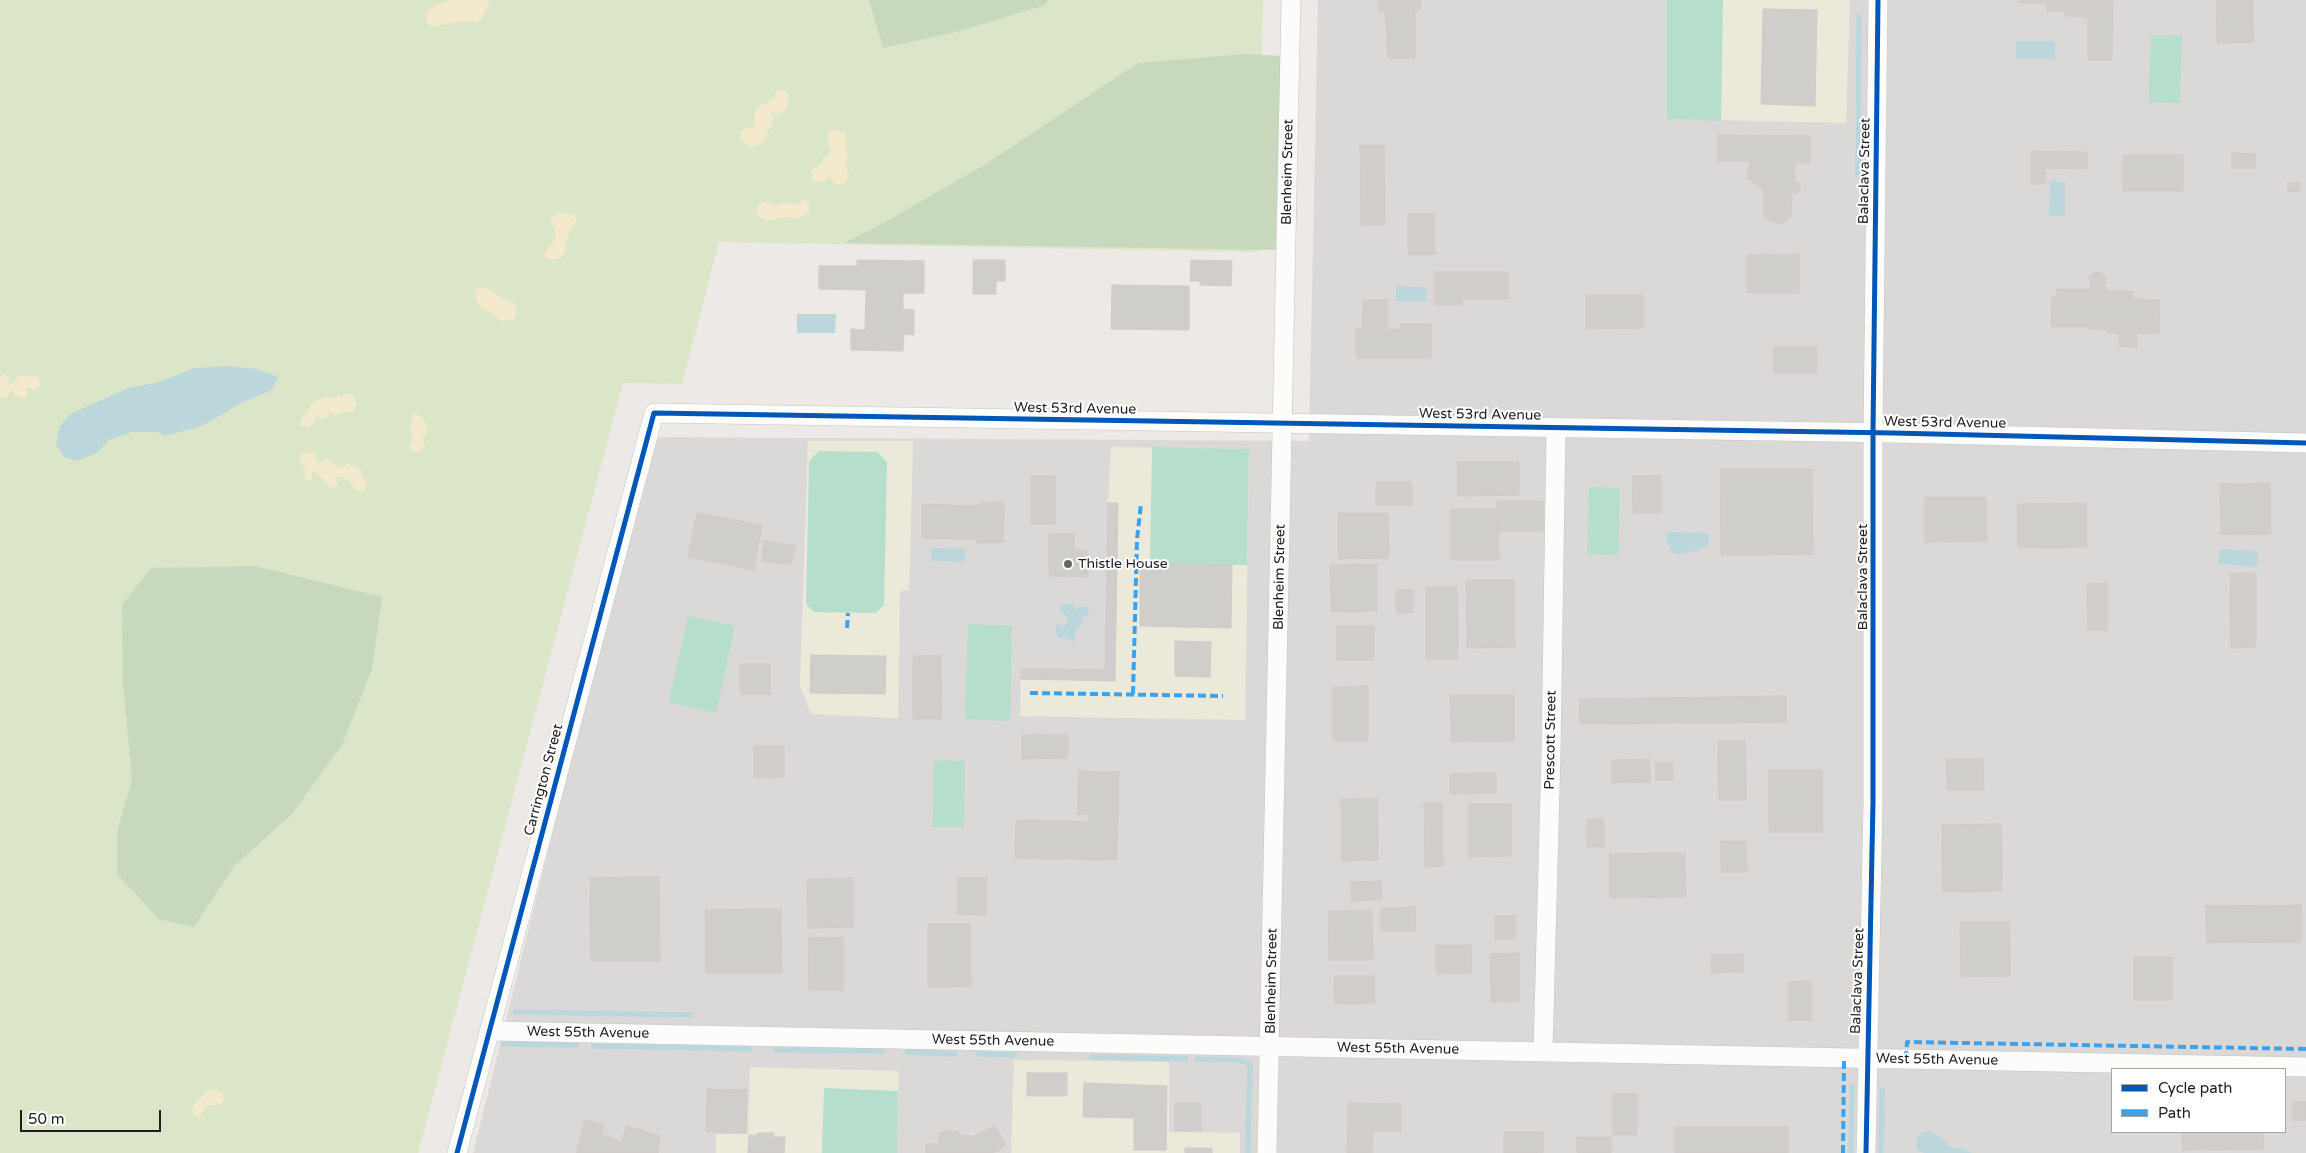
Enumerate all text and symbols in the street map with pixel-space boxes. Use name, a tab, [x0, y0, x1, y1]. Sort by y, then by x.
street label: Balaclava Street	[1856, 118, 1874, 224]
street label: Blenheim Street	[1279, 119, 1297, 225]
street label: West 53rd Avenue	[1014, 400, 1136, 418]
street label: West 53rd Avenue	[1419, 406, 1541, 424]
street label: West 53rd Avenue	[1884, 414, 2006, 432]
street label: Blenheim Street	[1271, 524, 1289, 630]
street label: Balaclava Street	[1855, 524, 1871, 630]
place label: Thistle House	[1078, 556, 1168, 572]
marker: Thistle House	[1062, 558, 1074, 570]
street label: Prescott Street	[1542, 690, 1560, 790]
street label: Carrington Street	[521, 722, 567, 838]
street label: Blenheim Street	[1263, 928, 1281, 1034]
street label: Balaclava Street	[1848, 928, 1868, 1034]
street label: West 55th Avenue	[527, 1024, 649, 1042]
street label: West 55th Avenue	[932, 1032, 1054, 1050]
street label: West 55th Avenue	[1337, 1040, 1459, 1058]
street label: West 55th Avenue	[1876, 1051, 1998, 1069]
legend	[2111, 1068, 2286, 1133]
text: Cycle path	[2158, 1079, 2232, 1097]
scale bar	[22, 1100, 164, 1132]
text: Path	[2158, 1104, 2191, 1122]
text: 50 m	[28, 1110, 65, 1128]

